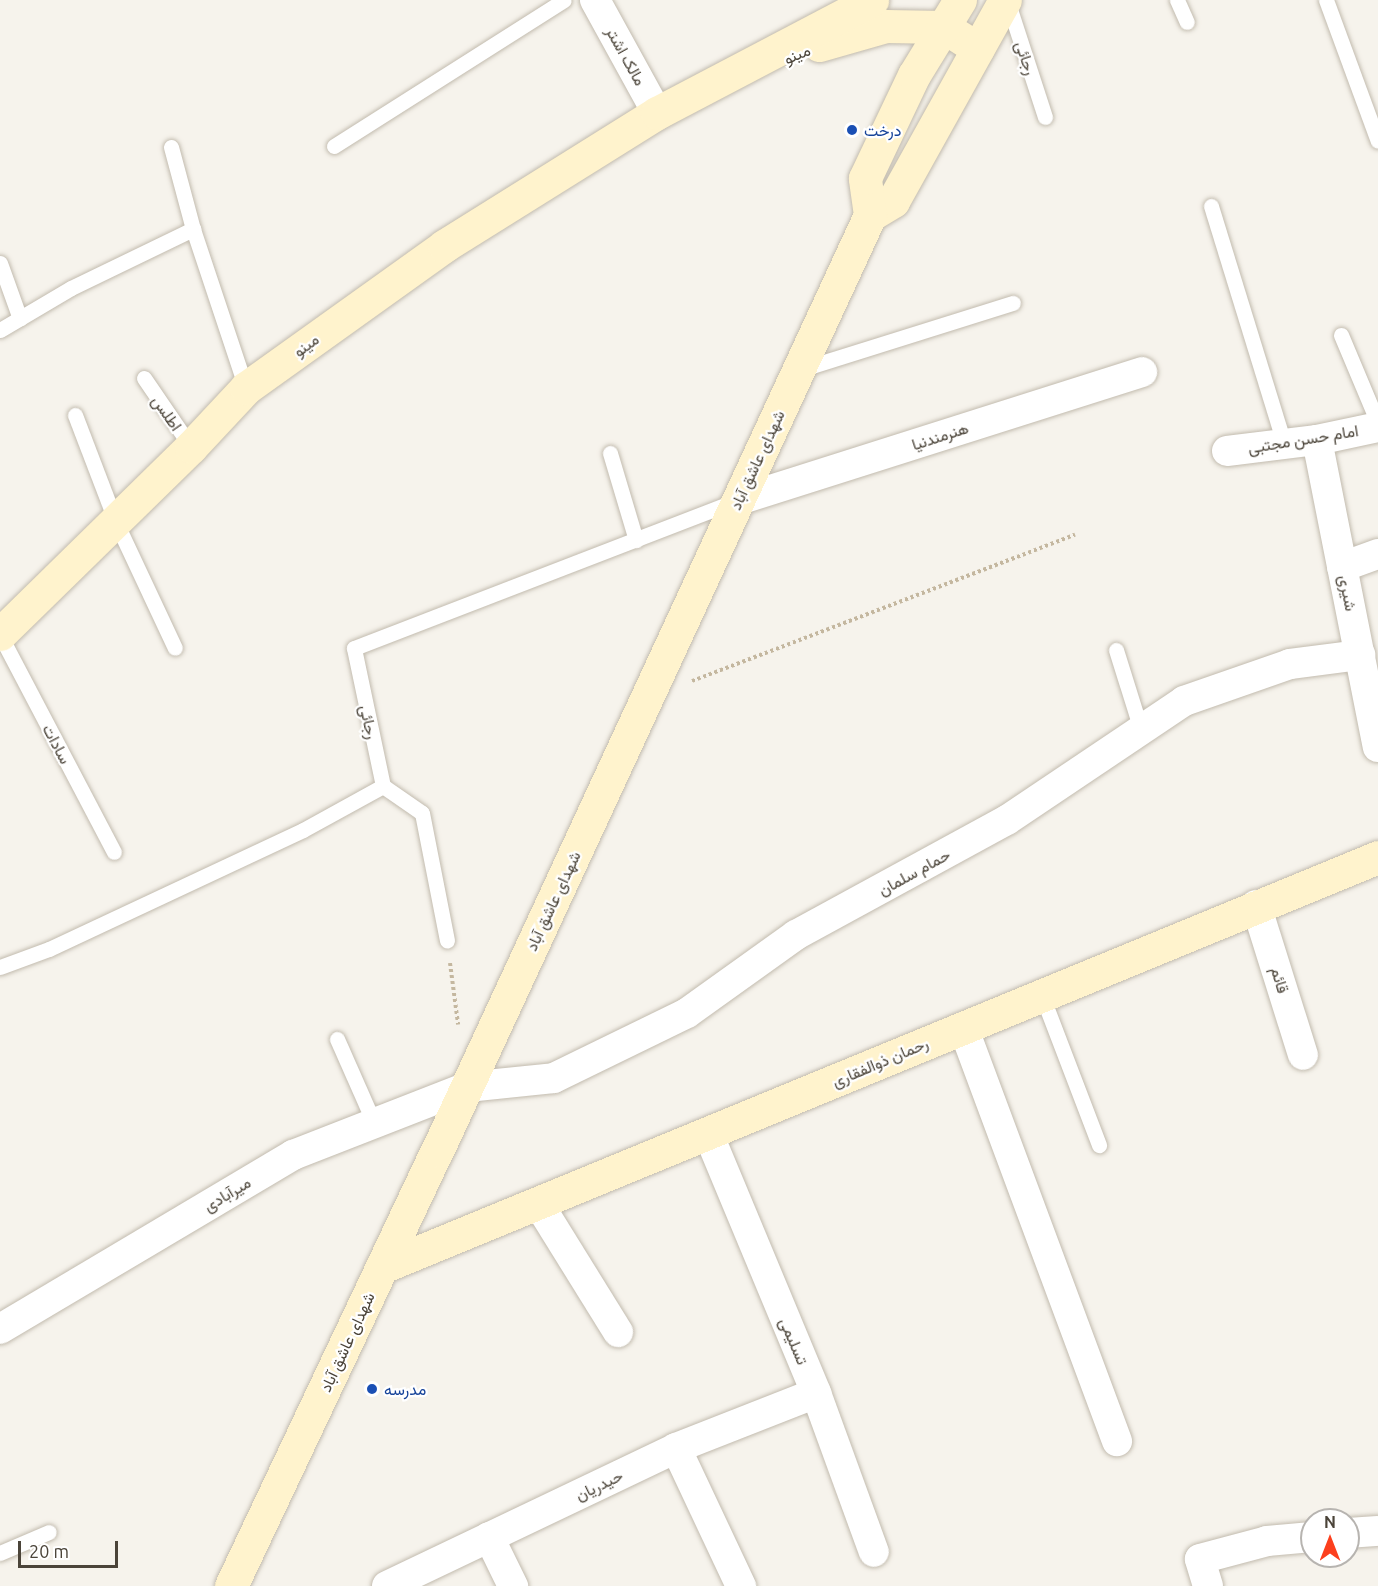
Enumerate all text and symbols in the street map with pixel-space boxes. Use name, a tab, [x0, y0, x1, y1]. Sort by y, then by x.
street label: مالک اشتر	[602, 23, 650, 89]
street label: رجائی	[1012, 39, 1040, 77]
street label: مینو	[781, 40, 813, 68]
place label: درخت	[864, 120, 901, 140]
marker: درخت	[845, 123, 859, 137]
street label: مینو	[289, 329, 323, 361]
street label: اطلس	[148, 392, 186, 434]
street label: شهدای عاشق آباد	[726, 407, 788, 513]
street label: هنرمندنیا	[909, 418, 971, 454]
street label: امام حسن مجتبی	[1246, 421, 1360, 457]
street label: شیری	[1335, 573, 1361, 613]
street label: رجائی	[356, 703, 382, 741]
street label: سادات	[39, 721, 75, 767]
street label: حمام سلمان	[875, 844, 953, 900]
street label: شهدای عاشق آباد	[522, 848, 584, 954]
street label: قائم	[1267, 964, 1293, 996]
street label: رحمان ذوالفقاری	[829, 1033, 931, 1091]
street label: میرآبادی	[200, 1173, 254, 1215]
street label: شهدای عاشق آباد	[316, 1289, 378, 1395]
street label: تسلیمی	[776, 1315, 812, 1367]
place label: مدرسه	[384, 1379, 426, 1399]
marker: مدرسه	[365, 1382, 379, 1396]
street label: حیدریان	[572, 1465, 626, 1505]
north arrow	[1300, 1508, 1360, 1568]
text: N	[1324, 1513, 1336, 1531]
scale bar	[21, 1529, 122, 1567]
text: 20 m	[29, 1541, 69, 1561]

